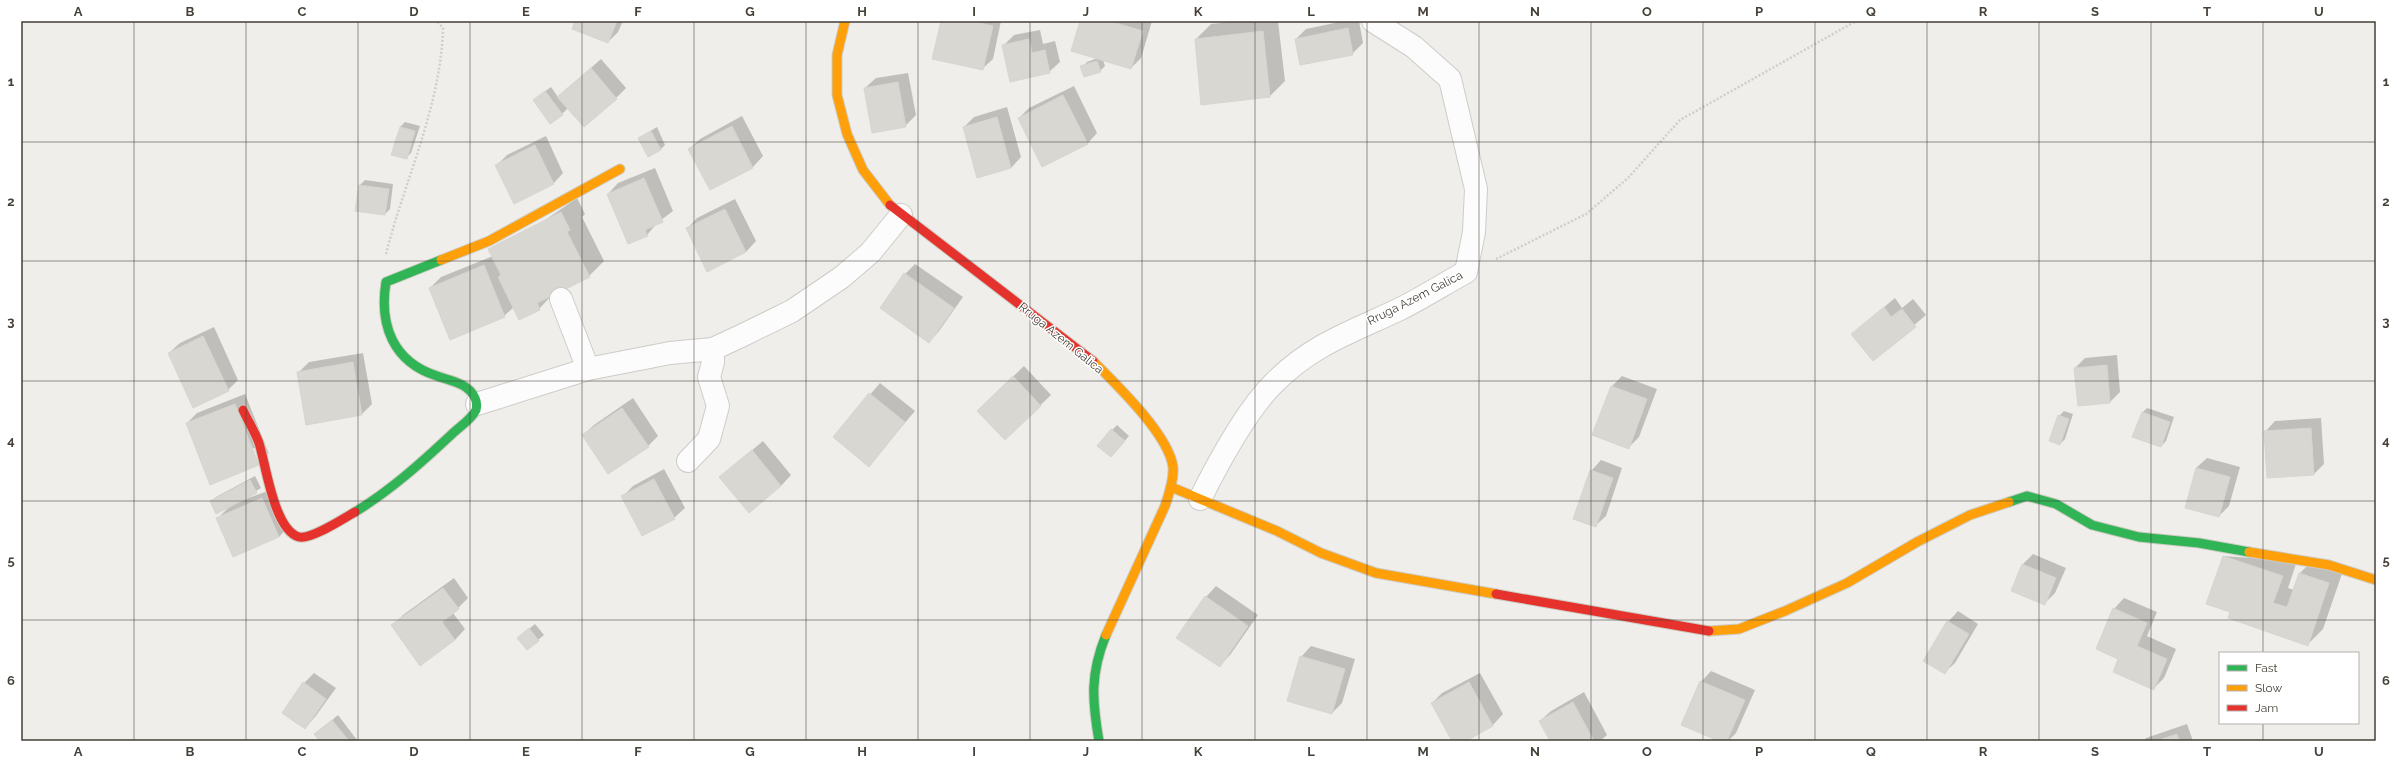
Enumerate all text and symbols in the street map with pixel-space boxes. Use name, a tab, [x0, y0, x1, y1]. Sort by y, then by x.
text: A	[74, 4, 83, 19]
text: B	[186, 4, 195, 19]
text: C	[298, 4, 307, 19]
text: D	[409, 4, 419, 19]
text: E	[522, 4, 530, 19]
text: F	[634, 4, 642, 19]
text: G	[745, 4, 755, 19]
text: H	[857, 4, 867, 19]
text: I	[972, 4, 976, 19]
text: J	[1083, 4, 1089, 19]
text: K	[1194, 4, 1203, 19]
text: L	[1307, 4, 1315, 19]
text: M	[1417, 4, 1429, 19]
text: N	[1530, 4, 1540, 19]
text: O	[1642, 4, 1652, 19]
text: P	[1755, 4, 1763, 19]
text: Q	[1866, 4, 1876, 19]
text: R	[1979, 4, 1988, 19]
text: S	[2091, 4, 2099, 19]
text: T	[2203, 4, 2211, 19]
text: U	[2314, 4, 2324, 19]
text: 1	[8, 74, 15, 89]
text: 1	[2383, 74, 2390, 89]
text: 2	[7, 194, 15, 209]
text: 2	[2382, 194, 2390, 209]
street label: Rruga Azem Galica	[1365, 268, 1465, 328]
street label: Rruga Azem Galica	[1016, 300, 1106, 376]
text: 3	[7, 314, 15, 329]
text: 3	[2382, 314, 2390, 329]
text: 4	[7, 433, 15, 448]
text: 4	[2382, 433, 2390, 448]
text: 5	[7, 553, 15, 568]
text: 5	[2382, 553, 2390, 568]
legend	[2219, 652, 2359, 724]
text: Fast	[2255, 661, 2278, 675]
text: 6	[7, 673, 15, 688]
text: 6	[2382, 673, 2390, 688]
text: Slow	[2255, 681, 2282, 695]
text: Jam	[2255, 701, 2278, 715]
text: A	[74, 744, 83, 759]
text: B	[186, 744, 195, 759]
text: C	[298, 744, 307, 759]
text: D	[409, 744, 419, 759]
text: E	[522, 744, 530, 759]
text: F	[634, 744, 642, 759]
text: G	[745, 744, 755, 759]
text: H	[857, 744, 867, 759]
text: I	[972, 744, 976, 759]
text: J	[1083, 744, 1089, 759]
text: K	[1194, 744, 1203, 759]
text: L	[1307, 744, 1315, 759]
text: M	[1417, 744, 1429, 759]
text: N	[1530, 744, 1540, 759]
text: O	[1642, 744, 1652, 759]
text: P	[1755, 744, 1763, 759]
text: Q	[1866, 744, 1876, 759]
text: R	[1979, 744, 1988, 759]
text: S	[2091, 744, 2099, 759]
text: T	[2203, 744, 2211, 759]
text: U	[2314, 744, 2324, 759]

